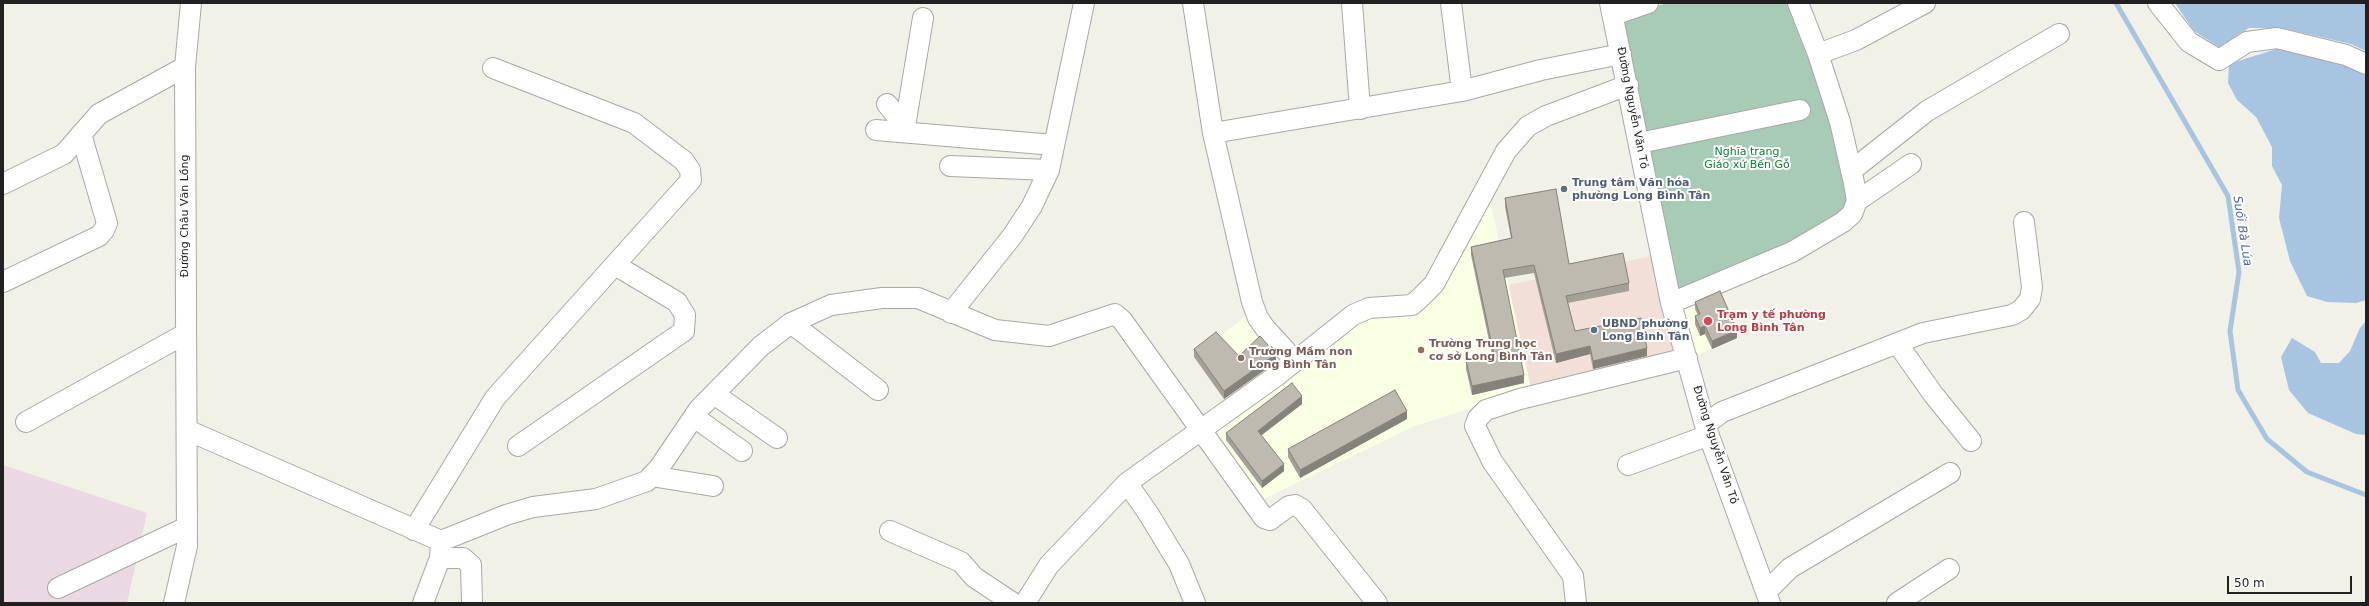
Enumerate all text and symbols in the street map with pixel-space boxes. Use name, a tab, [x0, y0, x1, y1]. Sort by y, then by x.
street label: Đường Nguyễn Văn Tỏ	[1614, 46, 1650, 170]
park label: Nghĩa trang Giáo xứ Bến Gỗ	[1704, 145, 1790, 171]
street label: Đường Châu Văn Lồng	[178, 154, 192, 278]
place label: Trung tâm Văn hóa phường Long Bình Tân	[1572, 176, 1710, 202]
marker: Trung tâm Văn hóa phường Long Bình Tân	[1559, 184, 1569, 194]
water label: Suối Bà Lúa	[2229, 195, 2255, 267]
place label: Trạm y tế phường Long Bình Tân	[1717, 308, 1826, 334]
marker: Trạm y tế phường Long Bình Tân	[1702, 315, 1714, 327]
place label: UBND phường Long Bình Tân	[1602, 317, 1690, 343]
marker: UBND phường Long Bình Tân	[1589, 325, 1599, 335]
place label: Trường Trung học cơ sở Long Bình Tân	[1429, 337, 1552, 363]
place label: Trường Mầm non Long Bình Tân	[1249, 345, 1353, 371]
marker: Trường Trung học cơ sở Long Bình Tân	[1416, 345, 1426, 355]
marker: Trường Mầm non Long Bình Tân	[1236, 353, 1246, 363]
street label: Đường Nguyễn Văn Tỏ	[1690, 384, 1740, 506]
scale bar	[2229, 568, 2354, 594]
text: 50 m	[2234, 576, 2265, 590]

